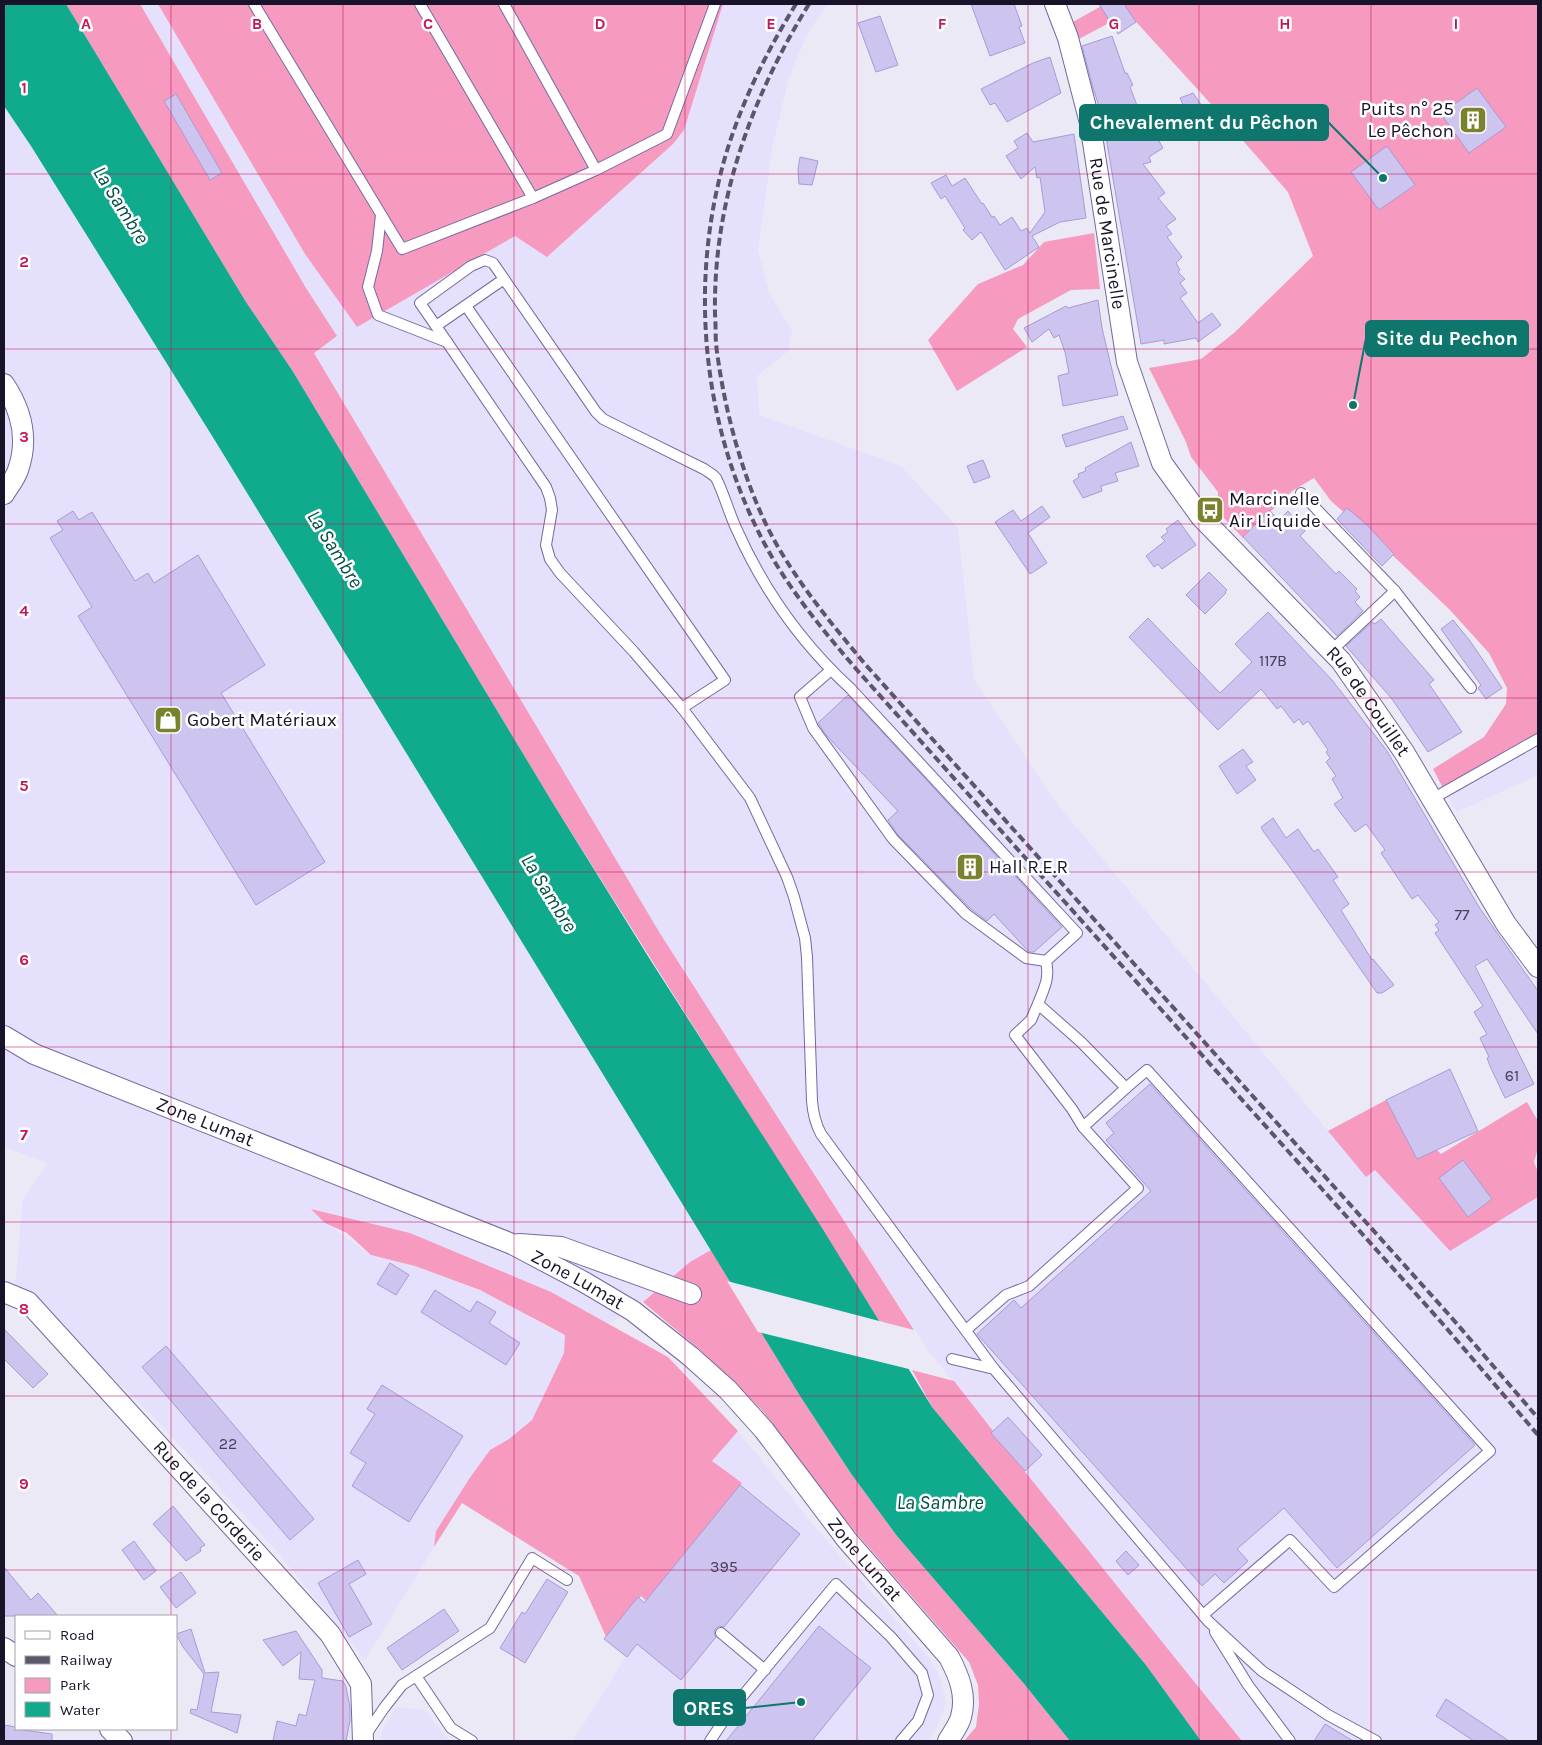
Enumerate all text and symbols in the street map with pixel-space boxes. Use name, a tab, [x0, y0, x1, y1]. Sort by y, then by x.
text: A	[81, 14, 91, 33]
text: B	[252, 14, 262, 33]
text: C	[423, 14, 433, 33]
text: D	[595, 14, 606, 33]
text: E	[766, 14, 776, 33]
text: F	[938, 14, 947, 33]
text: G	[1109, 14, 1119, 33]
text: H	[1279, 14, 1291, 33]
text: I	[1454, 14, 1458, 33]
text: 1	[21, 78, 27, 97]
place label: Puits n° 25 Le Pêchon	[1360, 98, 1454, 142]
callout: Chevalement du Pêchon	[1080, 105, 1328, 140]
building icon: Puits n° 25 Le Pêchon	[1458, 105, 1488, 135]
text: Chevalement du Pêchon	[1090, 111, 1318, 134]
street label: Rue de Marcinelle	[1084, 156, 1130, 311]
water label: La Sambre	[88, 162, 154, 248]
text: 2	[19, 252, 29, 271]
callout: Site du Pechon	[1366, 321, 1528, 356]
text: Site du Pechon	[1376, 327, 1518, 350]
text: 3	[19, 427, 29, 446]
place label: Marcinelle Air Liquide	[1229, 488, 1321, 532]
bus stop icon: Marcinelle Air Liquide	[1195, 495, 1225, 525]
water label: La Sambre	[302, 506, 368, 592]
text: 4	[19, 601, 29, 620]
street label: Rue de Couillet	[1322, 642, 1415, 761]
house number: 117B	[1259, 651, 1287, 670]
shop icon: Gobert Matériaux	[153, 705, 183, 735]
place label: Gobert Matériaux	[187, 709, 337, 731]
text: 5	[19, 776, 29, 795]
water label: La Sambre	[516, 850, 582, 936]
building icon: Hall R.E.R	[955, 852, 985, 882]
place label: Hall R.E.R	[989, 856, 1068, 878]
house number: 77	[1454, 905, 1470, 924]
text: 6	[19, 950, 29, 969]
house number: 61	[1505, 1066, 1519, 1085]
street label: Zone Lumat	[153, 1093, 257, 1151]
text: 7	[20, 1125, 28, 1144]
street label: Zone Lumat	[527, 1245, 628, 1314]
text: 8	[19, 1299, 29, 1318]
house number: 22	[219, 1434, 237, 1453]
street label: Rue de la Corderie	[149, 1436, 269, 1566]
text: 9	[19, 1474, 29, 1493]
water label: La Sambre	[896, 1491, 984, 1514]
street label: Zone Lumat	[823, 1513, 906, 1606]
house number: 395	[710, 1557, 738, 1576]
legend	[15, 1615, 178, 1730]
text: Road	[60, 1626, 95, 1644]
text: Railway	[60, 1651, 112, 1669]
text: Park	[60, 1676, 90, 1694]
callout: ORES	[674, 1690, 745, 1725]
text: ORES	[684, 1697, 735, 1720]
text: Water	[60, 1701, 101, 1719]

